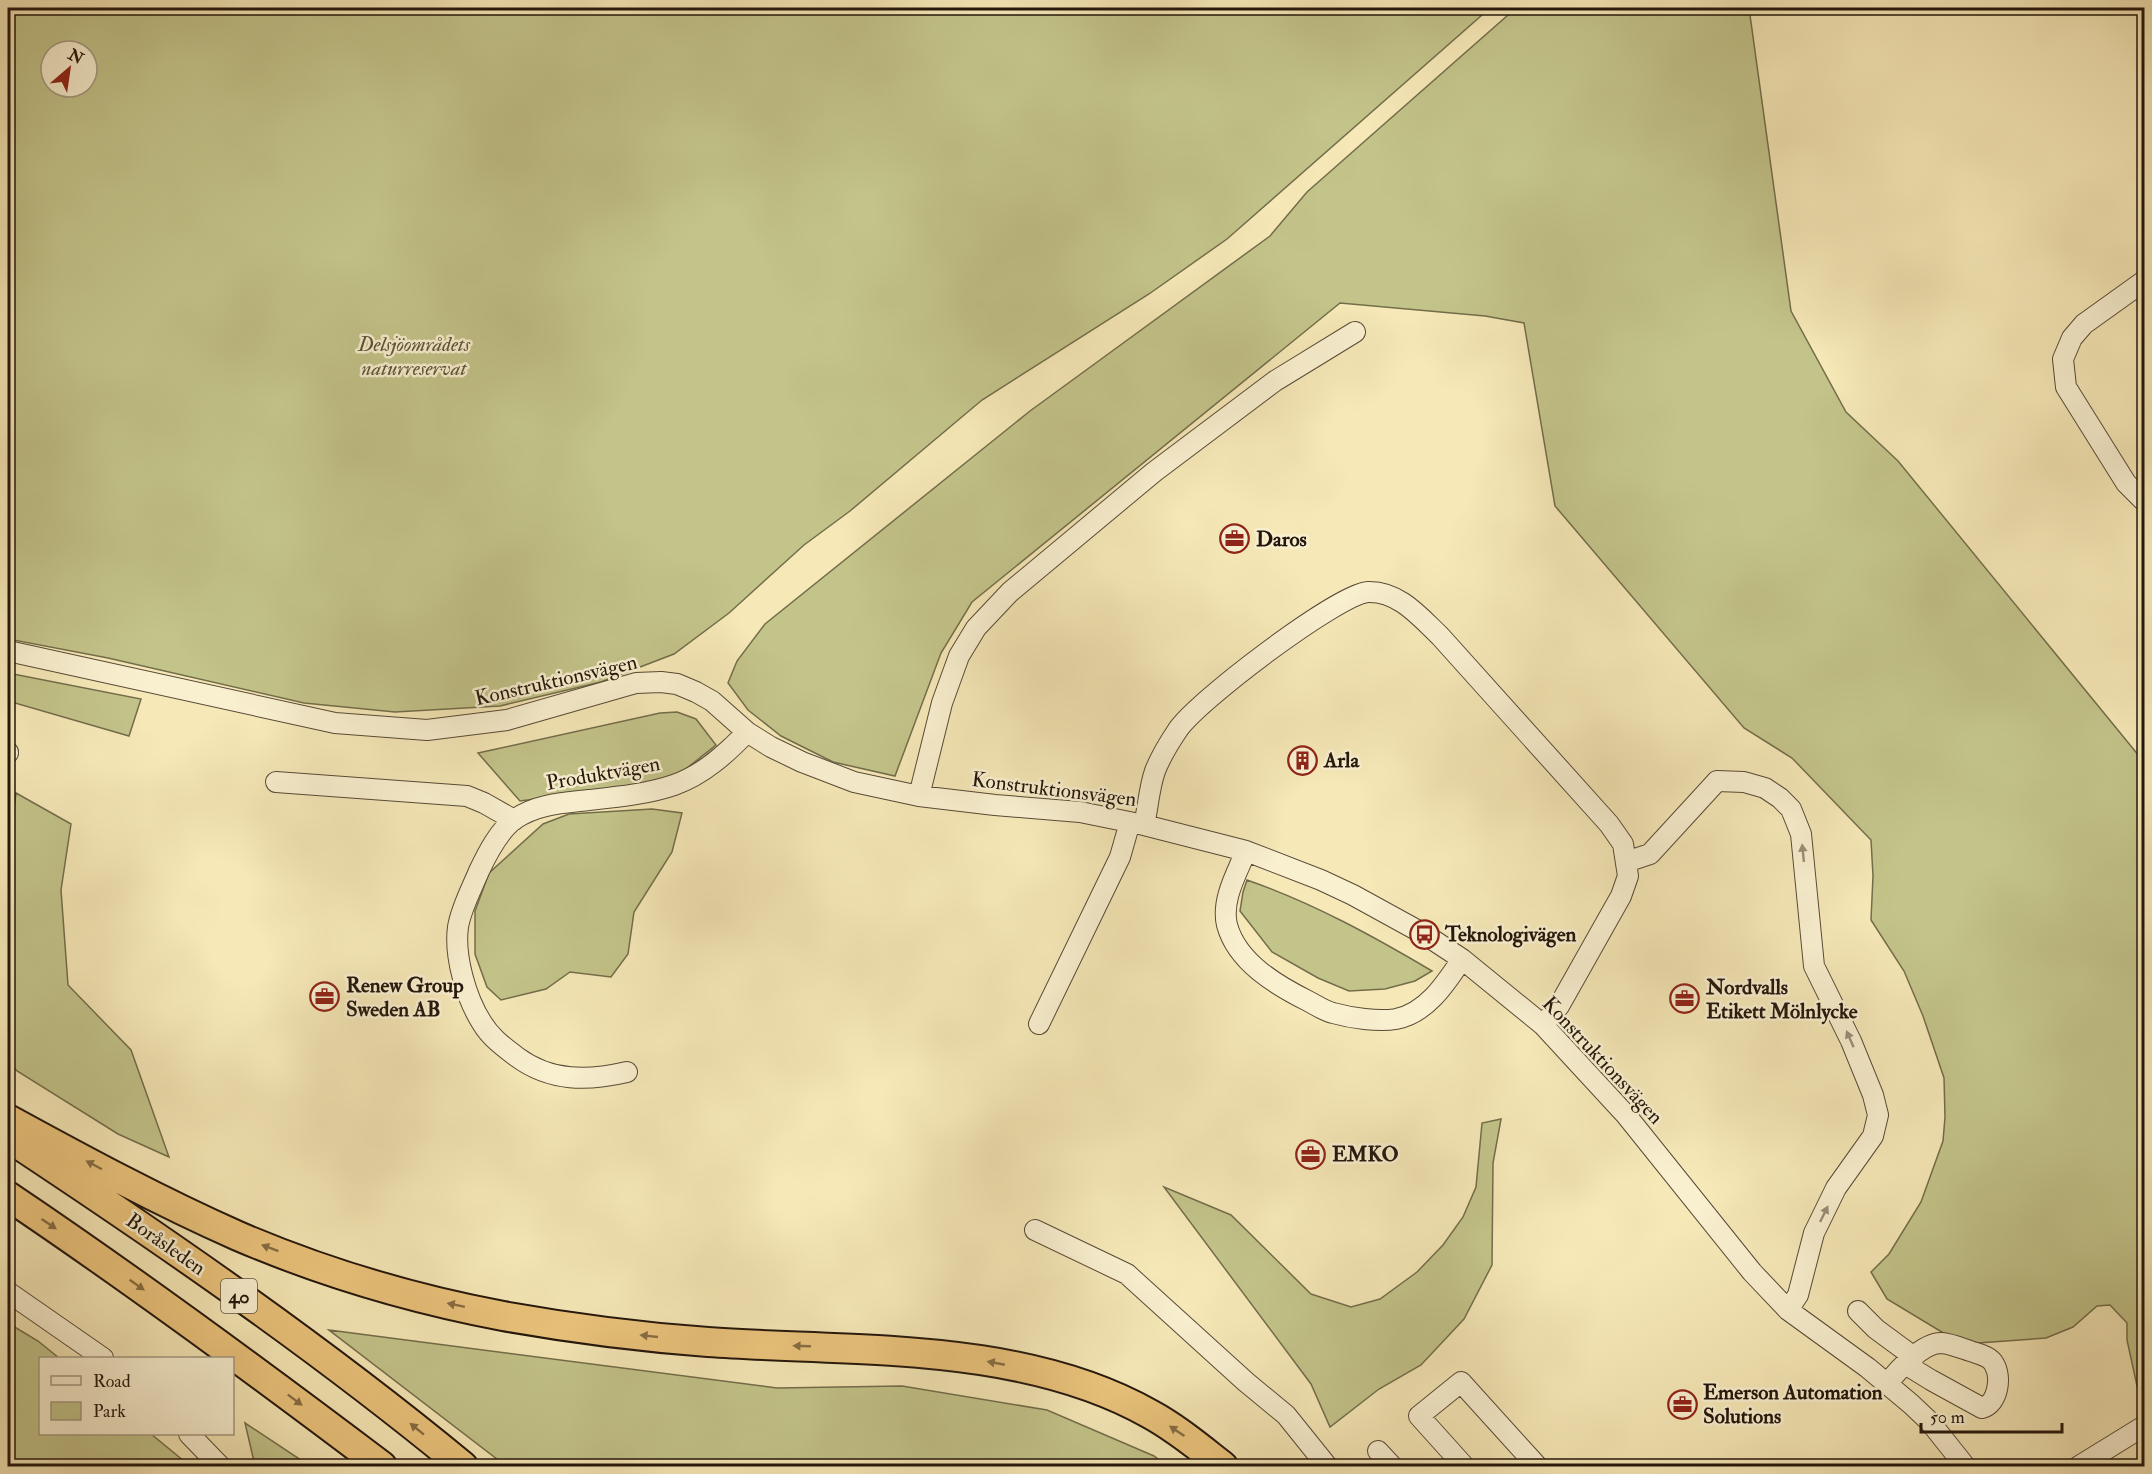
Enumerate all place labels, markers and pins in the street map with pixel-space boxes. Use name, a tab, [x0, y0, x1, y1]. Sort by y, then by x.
office icon: Daros	[1219, 523, 1251, 555]
place label: Daros	[1256, 526, 1307, 553]
building icon: Arla	[1287, 744, 1319, 776]
place label: Arla	[1323, 747, 1360, 774]
bus stop icon: Teknologivägen	[1408, 918, 1440, 950]
place label: Teknologivägen	[1444, 921, 1576, 948]
place label: Renew Group Sweden AB	[346, 972, 464, 1023]
place label: Nordvalls Etikett Mölnlycke	[1705, 974, 1858, 1025]
office icon: Renew Group Sweden AB	[309, 981, 341, 1013]
office icon: Nordvalls Etikett Mölnlycke	[1669, 983, 1701, 1015]
office icon: EMKO	[1295, 1138, 1327, 1170]
place label: EMKO	[1332, 1141, 1399, 1168]
place label: Emerson Automation Solutions	[1703, 1379, 1883, 1430]
office icon: Emerson Automation Solutions	[1666, 1388, 1698, 1420]

